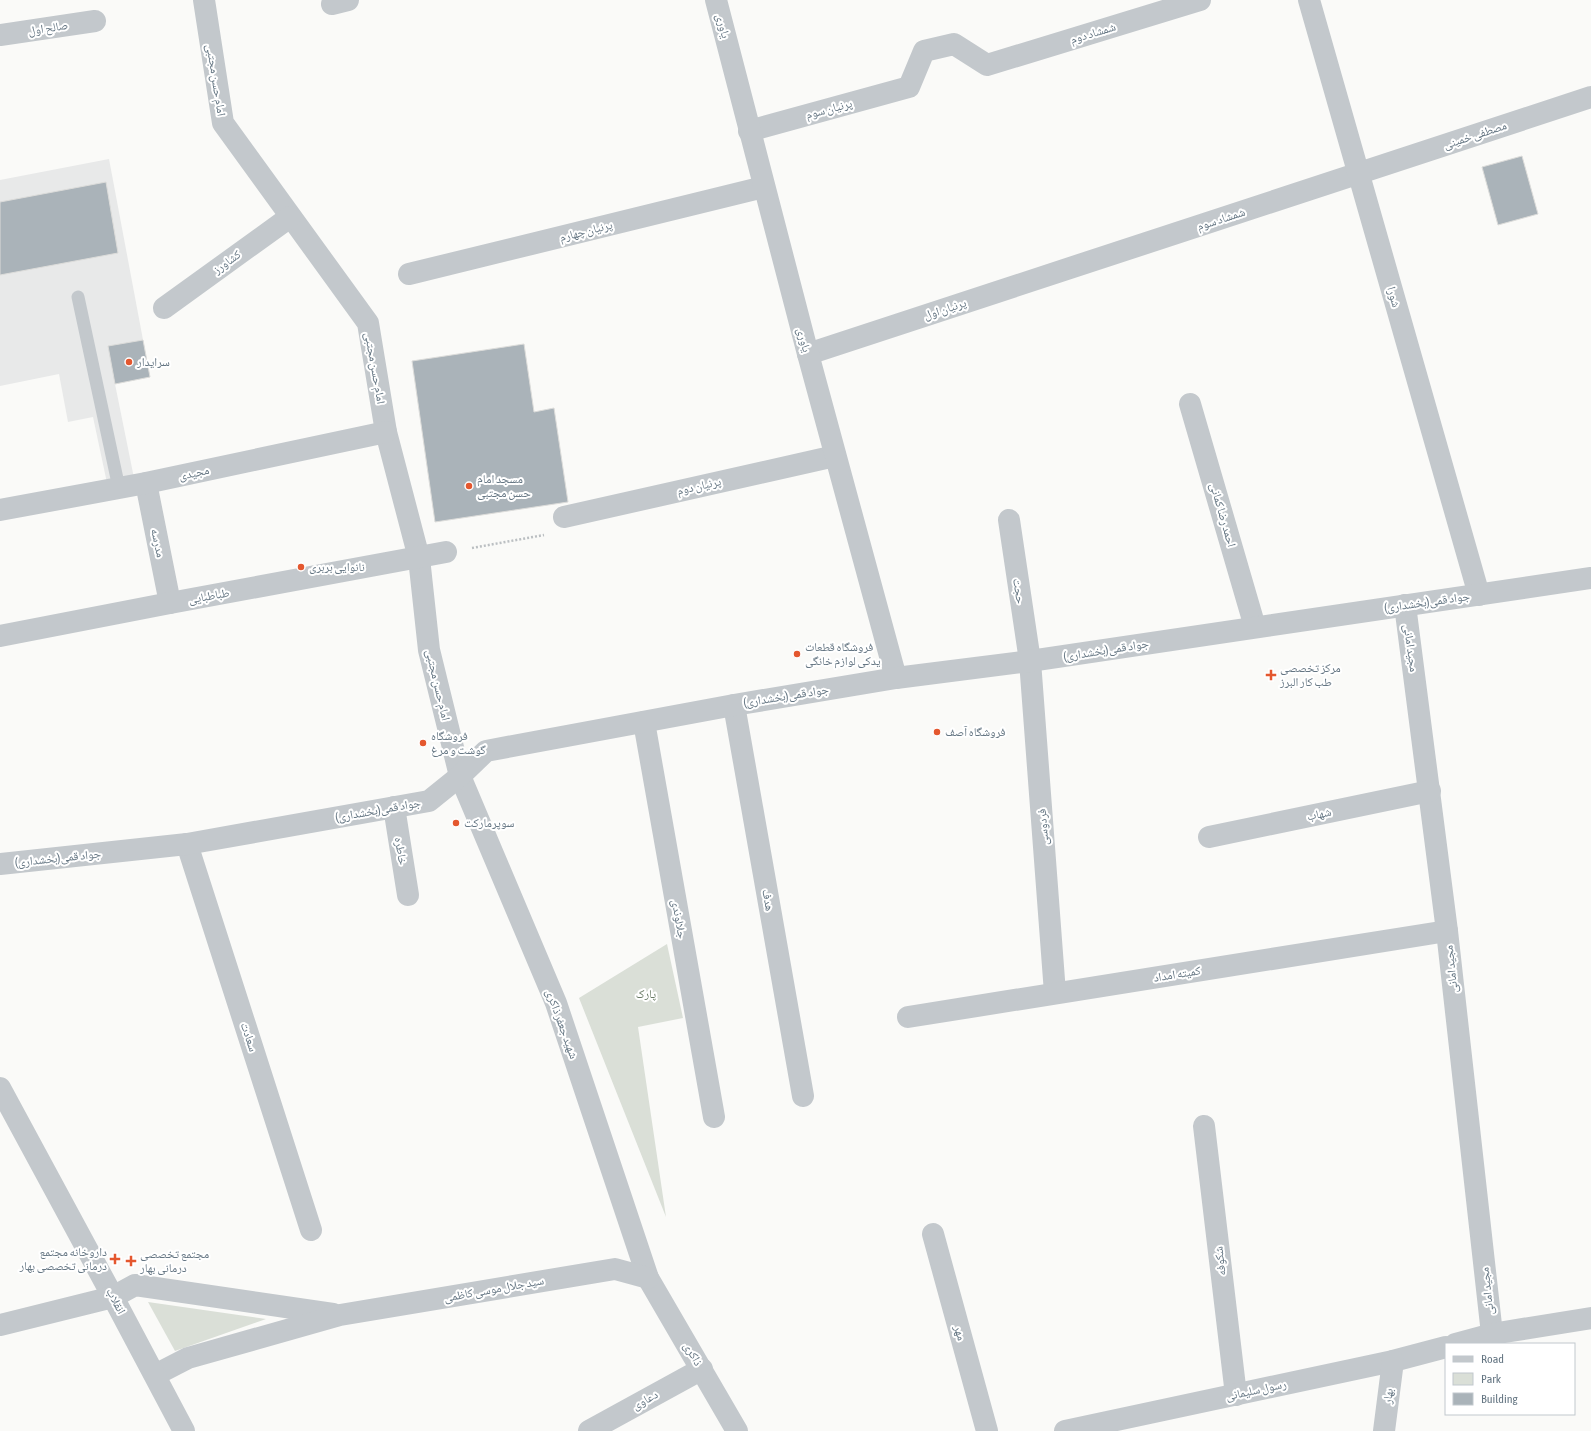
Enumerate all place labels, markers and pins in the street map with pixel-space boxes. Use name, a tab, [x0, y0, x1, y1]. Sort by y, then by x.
place label: سرایدار	[136, 355, 170, 369]
marker: سرایدار	[124, 357, 134, 367]
place label: مسجد امام حسن مجتبی	[477, 472, 531, 500]
marker: مسجد امام حسن مجتبی	[464, 481, 474, 491]
place label: نانوایی بربری	[309, 560, 365, 574]
marker: نانوایی بربری	[296, 562, 306, 572]
place label: فروشگاه قطعات یدکی لوازم خانگی	[805, 640, 881, 669]
marker: فروشگاه قطعات یدکی لوازم خانگی	[792, 649, 802, 659]
place label: مرکز تخصصی طب کار البرز	[1279, 661, 1341, 689]
marker: مرکز تخصصی طب کار البرز	[1265, 669, 1277, 681]
place label: فروشگاه آصف	[945, 725, 1006, 739]
marker: فروشگاه آصف	[932, 727, 942, 737]
place label: فروشگاه گوشت و مرغ	[431, 729, 486, 758]
marker: فروشگاه گوشت و مرغ	[418, 738, 428, 748]
place label: سوپرمارکت	[464, 816, 515, 830]
marker: سوپرمارکت	[451, 818, 461, 828]
place label: داروخانه مجتمع درمانی تخصصی بهار	[18, 1245, 107, 1273]
place label: مجتمع تخصصی درمانی بهار	[139, 1247, 209, 1275]
marker: داروخانه مجتمع درمانی تخصصی بهار	[110, 1254, 120, 1264]
marker: مجتمع تخصصی درمانی بهار	[125, 1255, 137, 1267]

